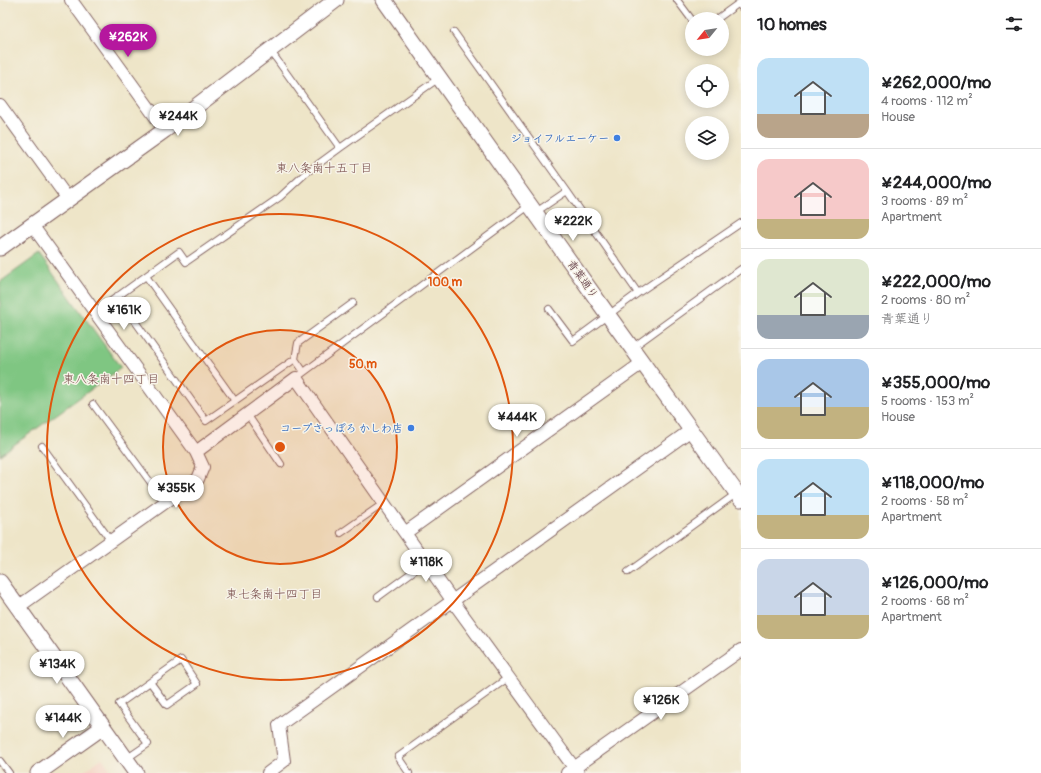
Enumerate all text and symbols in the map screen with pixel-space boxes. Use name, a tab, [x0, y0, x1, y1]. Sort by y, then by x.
north arrow	[685, 12, 729, 56]
map controls	[685, 12, 729, 160]
icon: filters	[1003, 13, 1025, 35]
text: 10 homes	[757, 14, 827, 35]
pin: ¥262K	[100, 24, 156, 58]
text: ¥262K	[109, 29, 147, 45]
button: locate	[685, 64, 729, 108]
text: ¥262,000/mo	[881, 72, 991, 93]
icon: home	[789, 74, 837, 122]
text: 4 rooms · 112 m²	[881, 93, 973, 109]
pin: ¥244K	[150, 103, 206, 137]
text: ¥244K	[158, 108, 198, 124]
text: House	[881, 109, 915, 125]
button: layers	[685, 116, 729, 160]
place label: ジョイフルエーケー	[510, 132, 609, 145]
marker: ジョイフルエーケー	[612, 133, 622, 143]
district label: 東八条南十五丁目	[276, 161, 372, 176]
text: ¥244,000/mo	[881, 172, 992, 193]
icon: home	[789, 175, 837, 223]
text: 3 rooms · 89 m²	[881, 193, 968, 209]
pin: ¥222K	[545, 208, 601, 242]
text: Apartment	[881, 209, 942, 225]
text: ¥222K	[554, 213, 592, 229]
street label: 青葉通り	[565, 258, 601, 301]
text: ¥222,000/mo	[881, 271, 991, 292]
text: 100 m	[428, 275, 463, 290]
icon: home	[789, 275, 837, 323]
text: 2 rooms · 80 m²	[881, 292, 970, 308]
pin: ¥161K	[96, 297, 152, 331]
text: ¥161K	[107, 302, 141, 318]
text: 青葉通り	[881, 311, 933, 327]
text: 50 m	[349, 357, 377, 372]
district label: 東八条南十四丁目	[63, 372, 159, 387]
text: ¥355,000/mo	[881, 372, 990, 393]
icon: home	[789, 375, 837, 423]
text: 5 rooms · 153 m²	[881, 393, 974, 409]
pin: ¥444K	[489, 404, 545, 438]
text: ¥444K	[497, 409, 537, 425]
text: House	[881, 409, 915, 425]
place label: コープさっぽろ かしわ店	[280, 422, 403, 435]
marker: コープさっぽろ かしわ店	[406, 423, 416, 433]
centre of rings	[273, 440, 287, 454]
text: ¥118,000/mo	[881, 472, 984, 493]
pin: ¥355K	[148, 475, 204, 509]
icon: home	[789, 475, 837, 523]
text: ¥355K	[157, 480, 195, 496]
text: 2 rooms · 58 m²	[881, 493, 968, 509]
text: Apartment	[881, 509, 942, 525]
pin: ¥118K	[398, 549, 454, 583]
text: ¥118K	[409, 554, 443, 570]
text: ¥126,000/mo	[881, 572, 988, 593]
icon: home	[789, 575, 837, 623]
district label: 東七条南十四丁目	[226, 587, 322, 602]
text: 2 rooms · 68 m²	[881, 593, 969, 609]
text: Apartment	[881, 609, 942, 625]
pin: ¥134K	[29, 651, 85, 685]
text: ¥134K	[39, 656, 75, 672]
pin: ¥126K	[633, 687, 689, 721]
text: ¥126K	[643, 692, 679, 708]
pin: ¥144K	[35, 705, 91, 739]
text: ¥144K	[44, 710, 82, 726]

